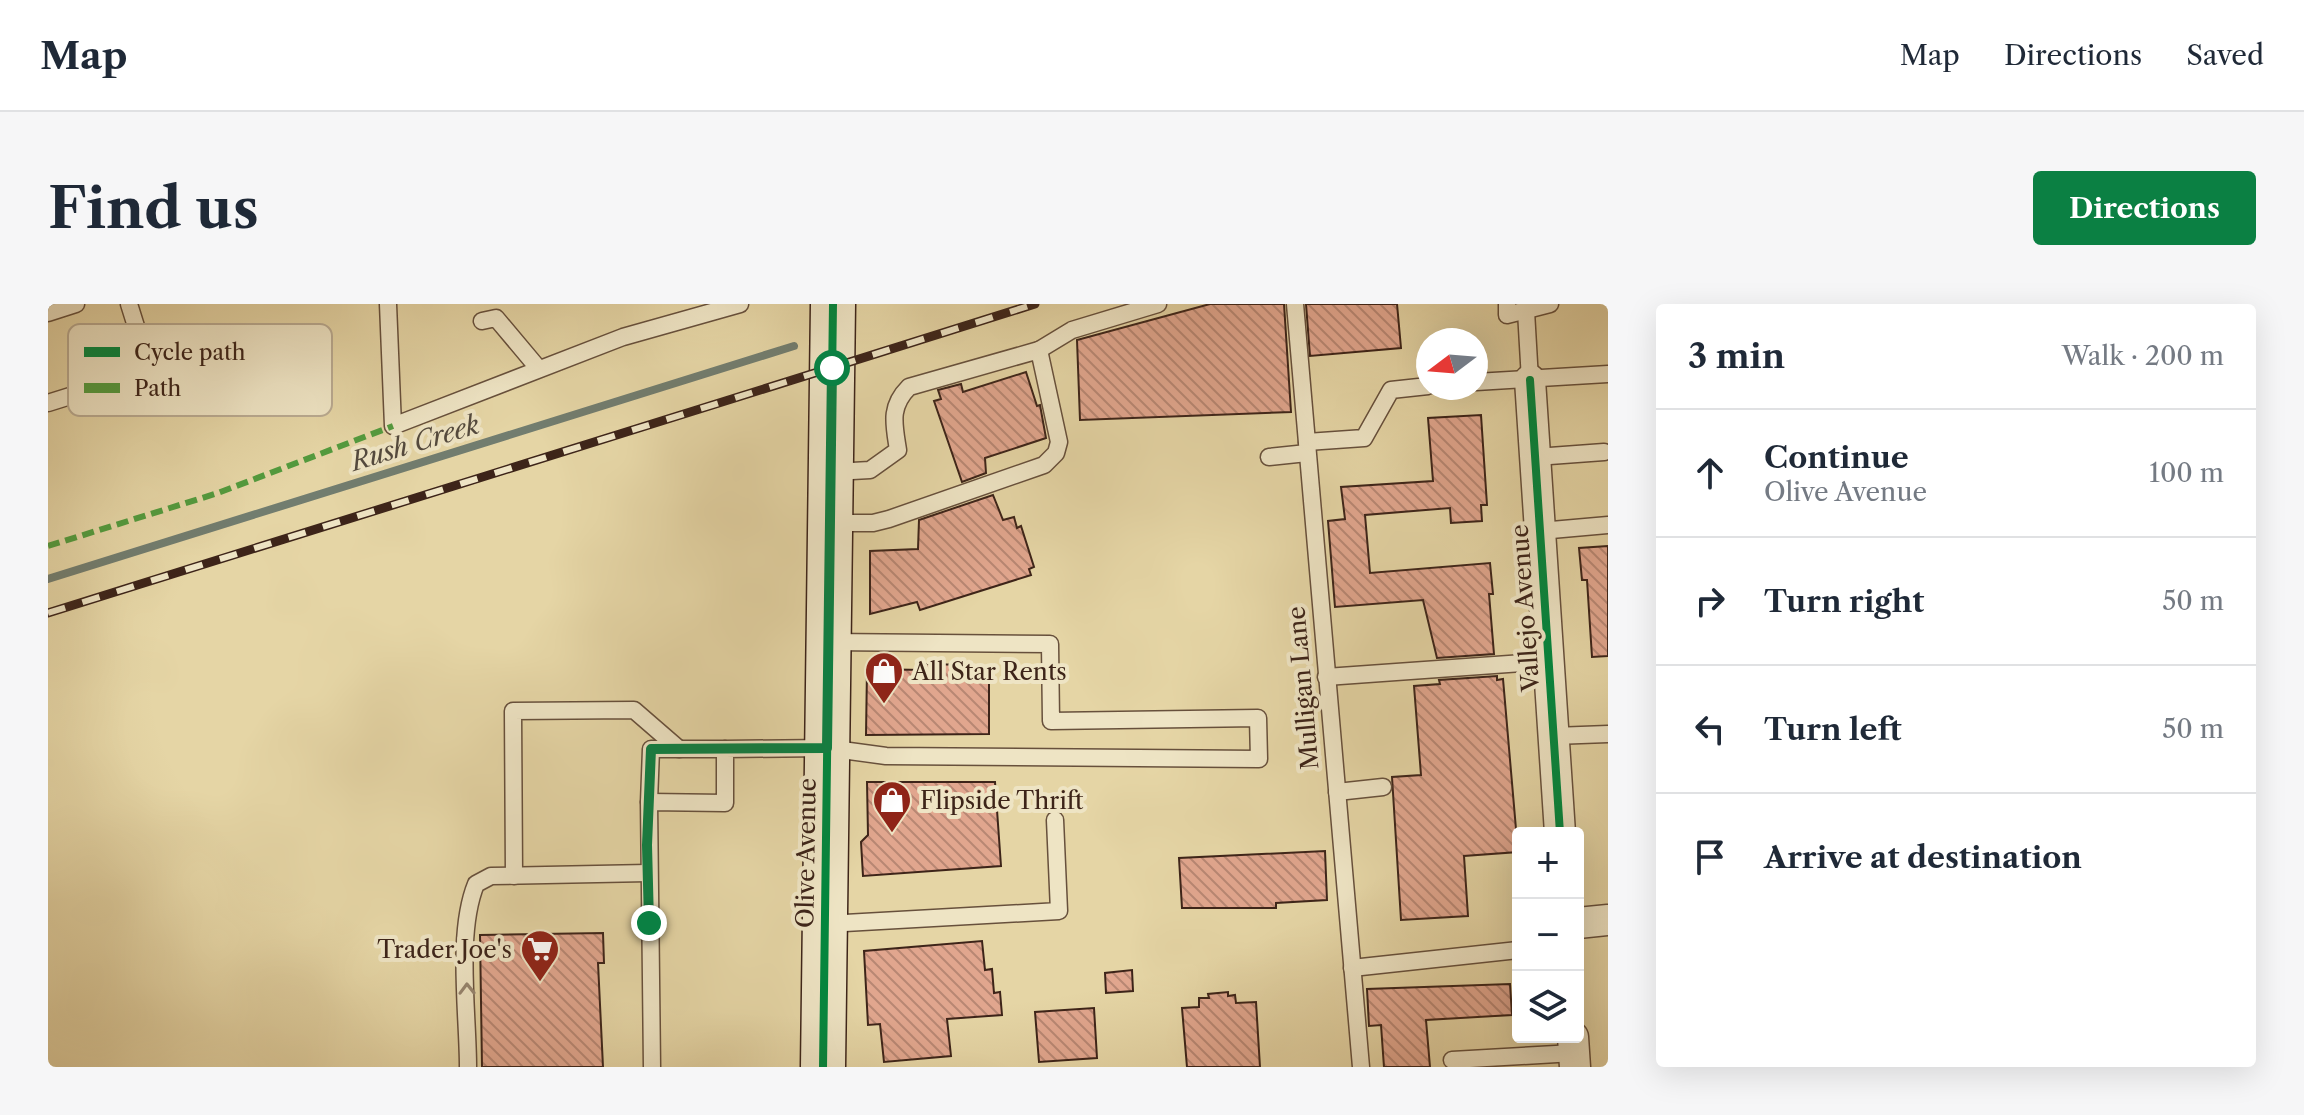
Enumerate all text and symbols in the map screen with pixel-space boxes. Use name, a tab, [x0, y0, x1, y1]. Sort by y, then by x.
text: Map	[40, 32, 128, 79]
text: Map	[1900, 38, 1960, 72]
text: Directions	[2004, 38, 2142, 72]
text: Saved	[2186, 38, 2264, 72]
button: Directions	[2033, 171, 2256, 245]
text: Find us	[48, 174, 259, 243]
legend	[68, 324, 332, 416]
north arrow	[1416, 328, 1488, 400]
text: 3 min	[1688, 335, 1785, 377]
text: Cycle path	[134, 339, 246, 366]
text: Walk · 200 m	[2062, 340, 2224, 372]
route start	[814, 350, 850, 386]
text: Path	[134, 375, 182, 402]
water label: Rush Creek	[345, 408, 484, 478]
text: Continue	[1764, 439, 1909, 476]
icon: ahead	[1688, 451, 1732, 495]
text: 100 m	[2149, 457, 2224, 489]
text: Olive Avenue	[1764, 476, 1927, 508]
street label: Vallejo Avenue	[1505, 523, 1545, 694]
icon: right	[1688, 579, 1732, 623]
text: Turn right	[1764, 583, 1924, 620]
text: 50 m	[2162, 585, 2224, 617]
street label: Mulligan Lane	[1281, 605, 1325, 771]
shop icon: All Star Rents	[863, 650, 905, 705]
place label: All Star Rents	[911, 657, 1067, 686]
icon: left	[1688, 707, 1732, 751]
text: Turn left	[1764, 711, 1901, 748]
text: 50 m	[2162, 713, 2224, 745]
street label: Olive Avenue	[790, 778, 822, 928]
shop icon: Flipside Thrift	[871, 779, 913, 834]
place label: Flipside Thrift	[920, 786, 1084, 815]
map controls	[1512, 827, 1584, 1043]
button: +	[1512, 827, 1584, 899]
icon: arrive	[1688, 835, 1732, 879]
text: Arrive at destination	[1764, 839, 2082, 876]
button: −	[1512, 899, 1584, 971]
route end	[631, 905, 667, 941]
supermarket icon: Trader Joe's	[519, 928, 561, 983]
place label: Trader Joe's	[377, 935, 512, 964]
button: layers	[1512, 971, 1584, 1043]
one-way arrow	[458, 982, 476, 995]

